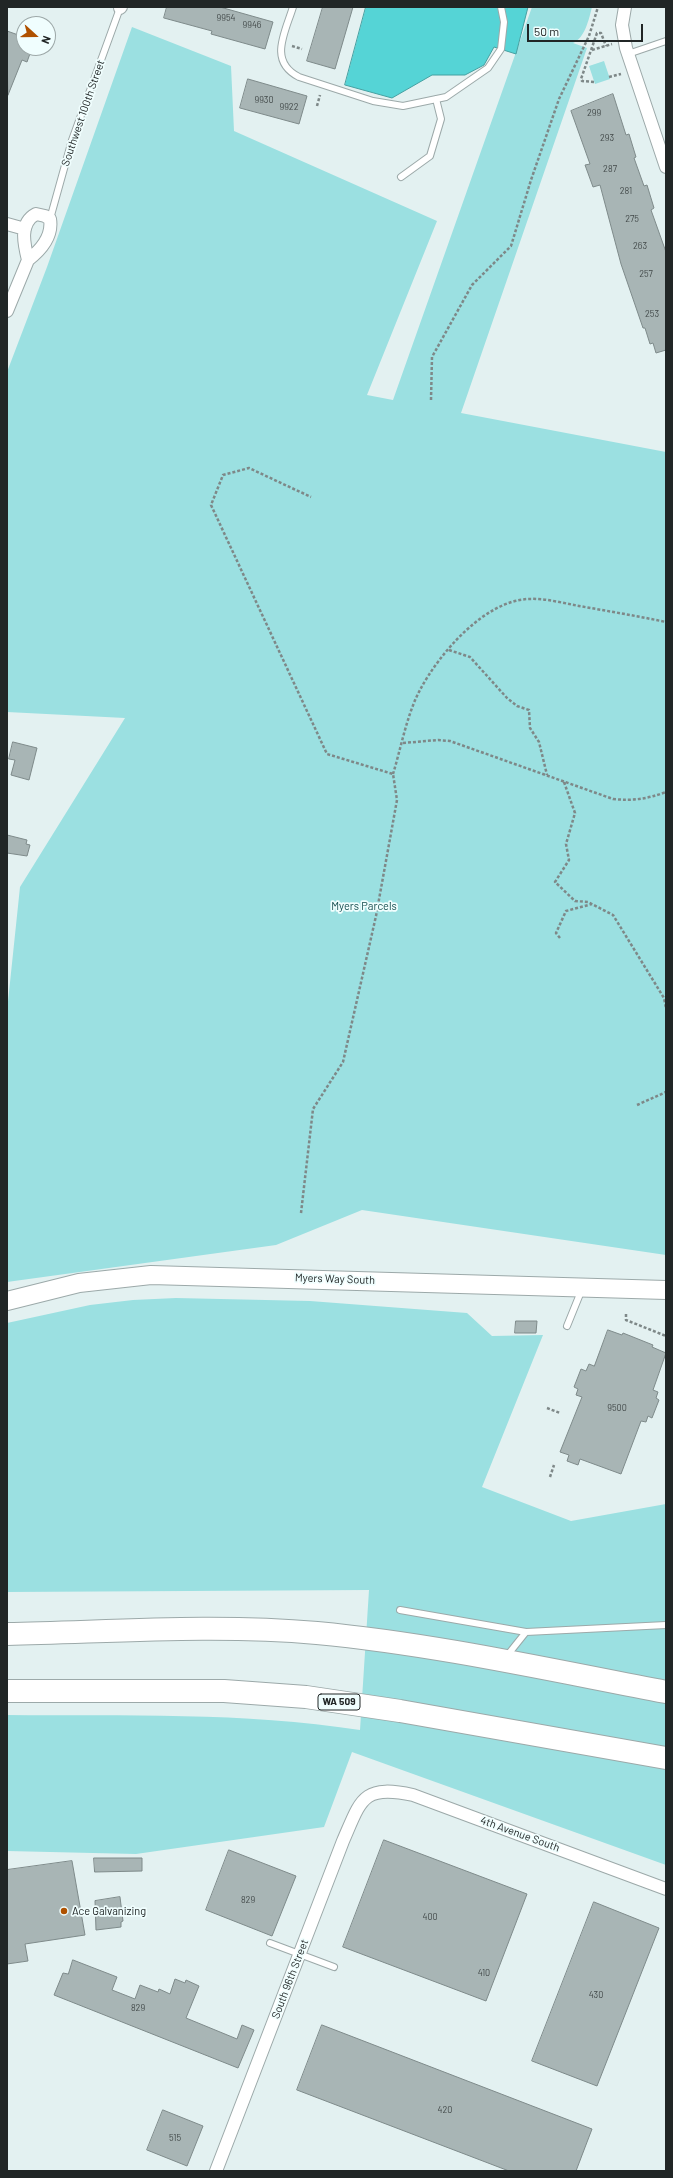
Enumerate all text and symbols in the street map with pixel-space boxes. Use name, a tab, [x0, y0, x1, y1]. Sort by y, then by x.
house number: 9954	[217, 13, 235, 23]
north arrow	[16, 16, 56, 56]
scale bar	[529, 16, 645, 42]
house number: 9946	[243, 20, 261, 30]
text: 50 m	[534, 24, 559, 38]
text: N	[39, 34, 54, 46]
street label: Southwest 100th Street	[59, 58, 107, 168]
house number: 9930	[254, 95, 274, 105]
house number: 9922	[279, 102, 299, 112]
house number: 299	[587, 108, 601, 118]
house number: 293	[600, 133, 614, 143]
house number: 287	[603, 164, 617, 174]
house number: 281	[620, 186, 632, 196]
house number: 275	[625, 214, 639, 224]
house number: 263	[633, 241, 647, 251]
house number: 257	[639, 269, 653, 279]
house number: 253	[645, 309, 659, 319]
park label: Myers Parcels	[331, 899, 397, 913]
street label: Myers Way South	[295, 1271, 375, 1287]
house number: 9500	[607, 1403, 627, 1413]
road number: WA 509	[318, 1694, 360, 1710]
street label: 4th Avenue South	[478, 1814, 562, 1854]
house number: 829	[241, 1895, 255, 1905]
place label: Ace Galvanizing	[72, 1904, 146, 1918]
marker: Ace Galvanizing	[59, 1906, 69, 1916]
house number: 400	[422, 1912, 438, 1922]
street label: South 96th Street	[269, 1937, 311, 2021]
house number: 410	[478, 1968, 490, 1978]
house number: 430	[589, 1990, 603, 2000]
house number: 829	[131, 2003, 145, 2013]
house number: 420	[438, 2105, 452, 2115]
house number: 515	[169, 2133, 181, 2143]

